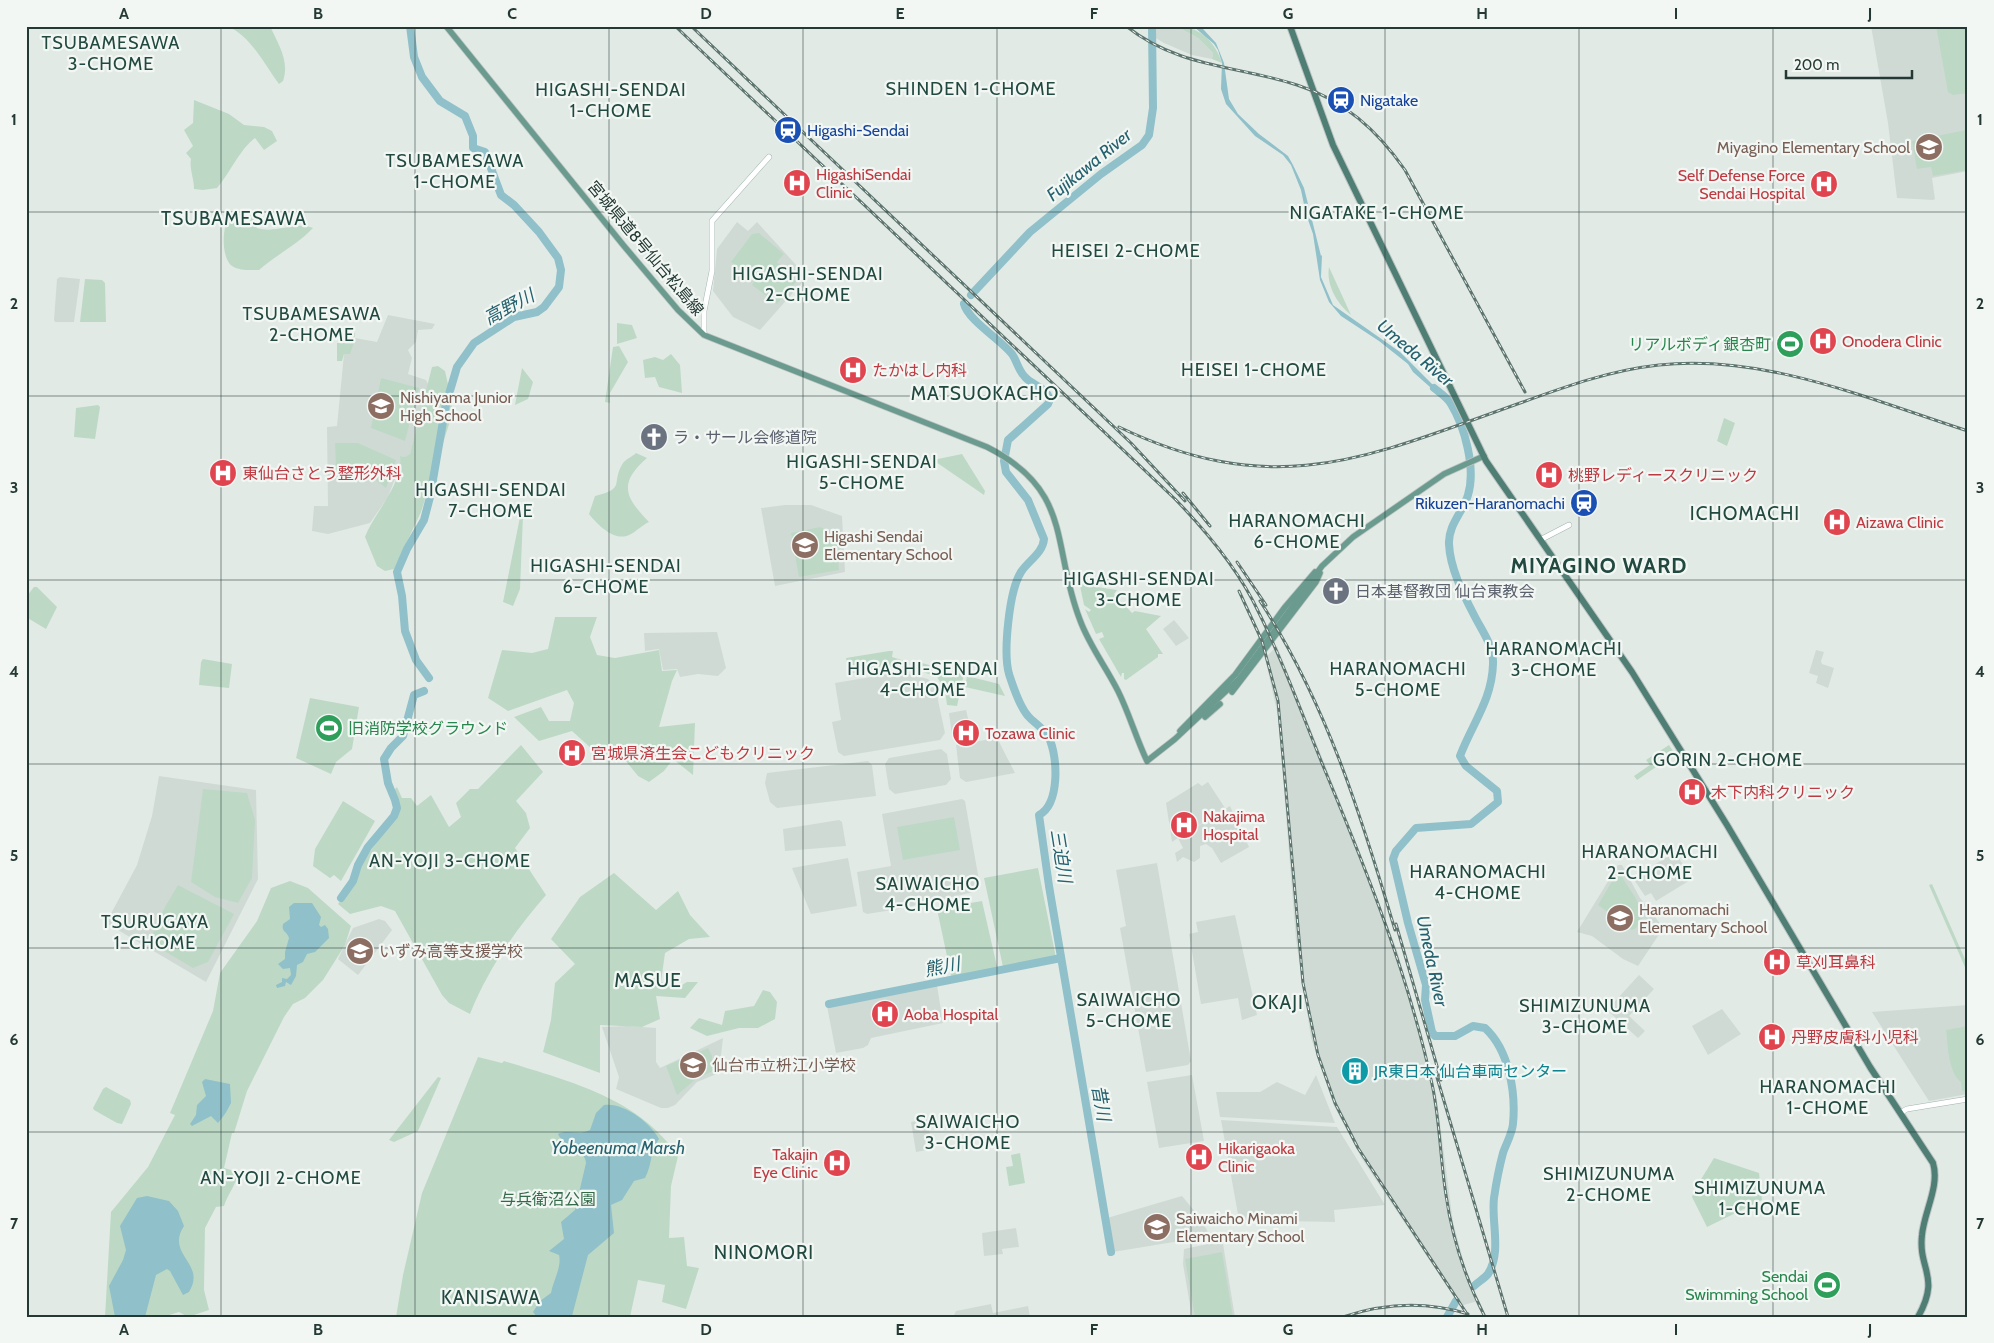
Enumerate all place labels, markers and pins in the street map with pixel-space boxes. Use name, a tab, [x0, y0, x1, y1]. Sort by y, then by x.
station icon: Nigatake	[1326, 85, 1356, 115]
place label: Nigatake	[1360, 91, 1418, 110]
station icon: Higashi-Sendai	[773, 115, 803, 145]
place label: Higashi-Sendai	[807, 121, 909, 140]
school or university icon: Miyagino Elementary School	[1914, 132, 1944, 162]
place label: Miyagino Elementary School	[1717, 138, 1910, 157]
place label: HigashiSendai Clinic	[816, 165, 911, 202]
place label: Self Defense Force Sendai Hospital	[1678, 166, 1805, 203]
hospital icon: HigashiSendai Clinic	[782, 168, 812, 198]
hospital icon: Self Defense Force Sendai Hospital	[1809, 169, 1839, 199]
hospital icon: Onodera Clinic	[1808, 326, 1838, 356]
sports icon: リアルボディ銀杏町	[1775, 329, 1805, 359]
place label: Onodera Clinic	[1842, 332, 1942, 351]
place label: リアルボディ銀杏町	[1628, 335, 1771, 354]
hospital icon: たかはし内科	[838, 355, 868, 385]
place label: たかはし内科	[872, 361, 967, 380]
place label: Nishiyama Junior High School	[400, 388, 514, 425]
school or university icon: Nishiyama Junior High School	[366, 391, 396, 421]
church icon: ラ・サール会修道院	[639, 422, 669, 452]
place label: ラ・サール会修道院	[673, 428, 817, 447]
hospital icon: 東仙台さとう整形外科	[208, 458, 238, 488]
hospital icon: 桃野レディースクリニック	[1534, 460, 1564, 490]
place label: 東仙台さとう整形外科	[242, 464, 402, 483]
place label: 桃野レディースクリニック	[1568, 466, 1758, 485]
station icon: Rikuzen-Haranomachi	[1569, 488, 1599, 518]
place label: Rikuzen-Haranomachi	[1415, 494, 1565, 513]
hospital icon: Aizawa Clinic	[1822, 507, 1852, 537]
place label: Aizawa Clinic	[1856, 513, 1944, 532]
place label: Higashi Sendai Elementary School	[824, 527, 952, 564]
school or university icon: Higashi Sendai Elementary School	[790, 530, 820, 560]
church icon: 日本基督教団 仙台東教会	[1321, 576, 1351, 606]
place label: 日本基督教団 仙台東教会	[1355, 582, 1535, 601]
sports icon: 旧消防学校グラウンド	[314, 713, 344, 743]
hospital icon: Tozawa Clinic	[951, 718, 981, 748]
place label: 旧消防学校グラウンド	[348, 719, 508, 738]
place label: Tozawa Clinic	[985, 724, 1075, 743]
hospital icon: 宮城県済生会こどもクリニック	[557, 738, 587, 768]
place label: 宮城県済生会こどもクリニック	[591, 744, 815, 763]
hospital icon: 木下内科クリニック	[1677, 777, 1707, 807]
place label: 木下内科クリニック	[1711, 783, 1855, 802]
place label: Nakajima Hospital	[1203, 807, 1265, 844]
hospital icon: Nakajima Hospital	[1169, 810, 1199, 840]
place label: Haranomachi Elementary School	[1639, 900, 1767, 937]
school or university icon: Haranomachi Elementary School	[1605, 903, 1635, 933]
school or university icon: いずみ高等支援学校	[345, 936, 375, 966]
place label: いずみ高等支援学校	[379, 942, 523, 961]
hospital icon: 草刈耳鼻科	[1762, 947, 1792, 977]
place label: 草刈耳鼻科	[1796, 953, 1876, 972]
hospital icon: Aoba Hospital	[870, 999, 900, 1029]
place label: Aoba Hospital	[904, 1005, 999, 1024]
hospital icon: 丹野皮膚科小児科	[1757, 1022, 1787, 1052]
place label: 丹野皮膚科小児科	[1791, 1028, 1919, 1047]
school or university icon: 仙台市立枡江小学校	[678, 1050, 708, 1080]
place label: 仙台市立枡江小学校	[712, 1056, 856, 1075]
building icon: JR東日本 仙台車両センター	[1340, 1056, 1370, 1086]
place label: JR東日本 仙台車両センター	[1373, 1062, 1567, 1081]
place label: Hikarigaoka Clinic	[1218, 1139, 1295, 1176]
hospital icon: Hikarigaoka Clinic	[1184, 1142, 1214, 1172]
place label: Takajin Eye Clinic	[753, 1145, 818, 1182]
hospital icon: Takajin Eye Clinic	[822, 1148, 852, 1178]
place label: Saiwaicho Minami Elementary School	[1176, 1209, 1304, 1246]
school or university icon: Saiwaicho Minami Elementary School	[1142, 1212, 1172, 1242]
place label: Sendai Swimming School	[1685, 1267, 1808, 1304]
sports icon: Sendai Swimming School	[1812, 1270, 1842, 1300]

